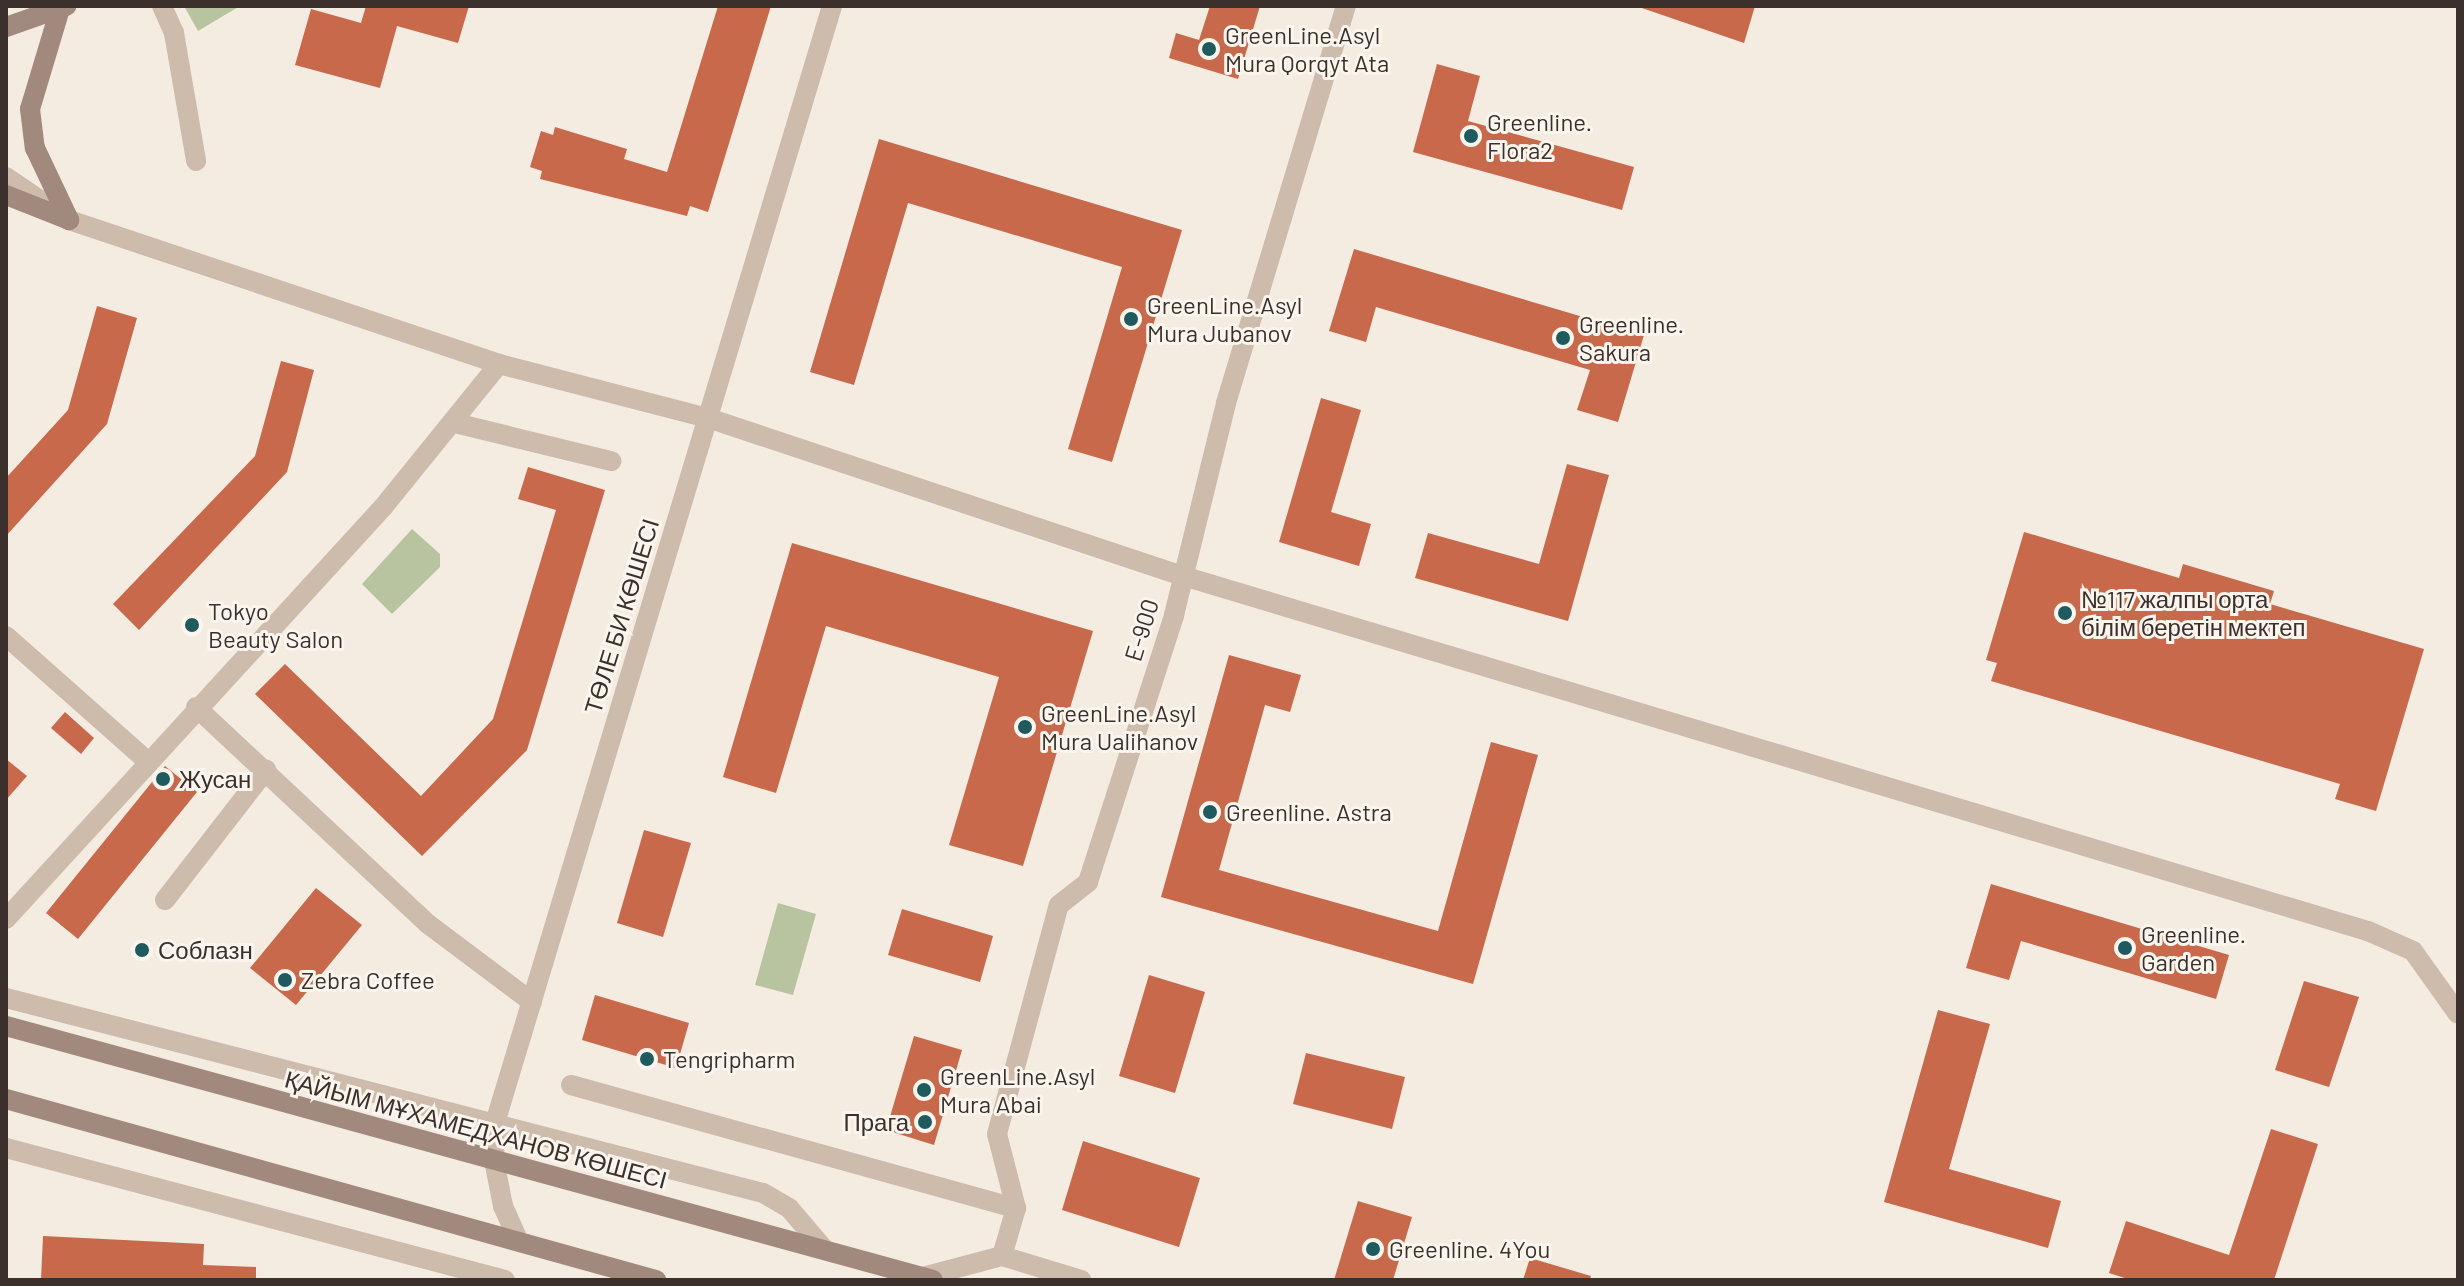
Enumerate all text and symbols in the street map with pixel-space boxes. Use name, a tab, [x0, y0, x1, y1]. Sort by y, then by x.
place label: GreenLine.Asyl Mura Qorqyt Ata	[1225, 21, 1389, 77]
marker: GreenLine.Asyl Mura Qorqyt Ata	[1200, 40, 1218, 58]
place label: Greenline. Flora2	[1487, 108, 1592, 164]
marker: Greenline. Flora2	[1462, 127, 1480, 145]
place label: GreenLine.Asyl Mura Jubanov	[1147, 291, 1302, 347]
marker: GreenLine.Asyl Mura Jubanov	[1122, 310, 1140, 328]
place label: Greenline. Sakura	[1579, 310, 1684, 366]
marker: Greenline. Sakura	[1554, 329, 1572, 347]
street label: ТӨЛЕ БИ КӨШЕСІ	[578, 515, 664, 717]
place label: №117 жалпы орта білім беретін мектеп	[2081, 585, 2305, 641]
street label: E-900	[1118, 595, 1164, 665]
place label: Tokyo Beauty Salon	[208, 597, 343, 653]
marker: №117 жалпы орта білім беретін мектеп	[2056, 604, 2074, 622]
marker: Tokyo Beauty Salon	[183, 616, 201, 634]
place label: GreenLine.Asyl Mura Ualihanov	[1041, 699, 1198, 755]
marker: GreenLine.Asyl Mura Ualihanov	[1016, 718, 1034, 736]
place label: Жусан	[179, 765, 251, 793]
marker: Жусан	[154, 770, 172, 788]
place label: Greenline. Astra	[1226, 798, 1392, 826]
marker: Greenline. Astra	[1201, 803, 1219, 821]
place label: Greenline. Garden	[2141, 920, 2246, 976]
place label: Соблазн	[158, 936, 253, 964]
marker: Greenline. Garden	[2116, 939, 2134, 957]
marker: Соблазн	[133, 941, 151, 959]
place label: Zebra Coffee	[301, 966, 435, 994]
marker: Zebra Coffee	[276, 971, 294, 989]
place label: Tengripharm	[663, 1045, 795, 1073]
marker: Tengripharm	[638, 1050, 656, 1068]
place label: GreenLine.Asyl Mura Abai	[940, 1062, 1095, 1118]
street label: ҚАЙЫМ МҰХАМЕДХАНОВ КӨШЕСІ	[282, 1064, 670, 1194]
marker: GreenLine.Asyl Mura Abai	[915, 1081, 933, 1099]
place label: Прага	[843, 1108, 909, 1136]
marker: Прага	[916, 1113, 934, 1131]
place label: Greenline. 4You	[1389, 1235, 1550, 1263]
marker: Greenline. 4You	[1364, 1240, 1382, 1258]

